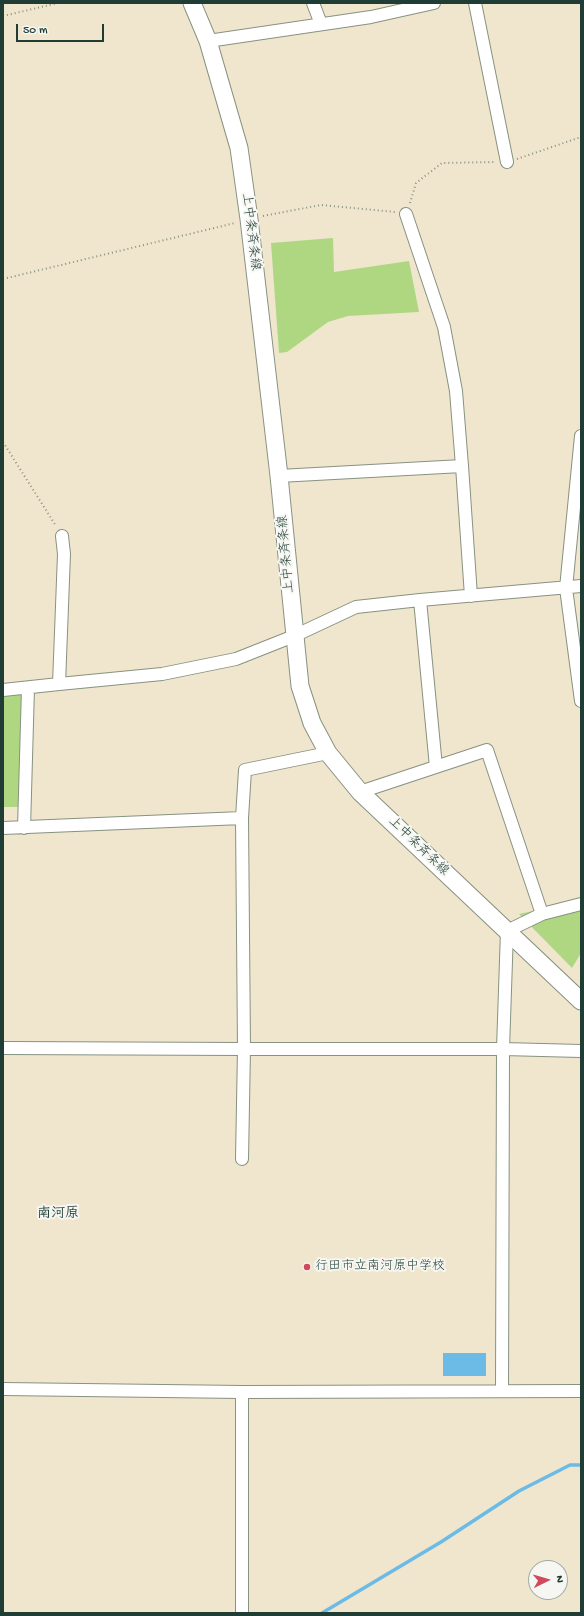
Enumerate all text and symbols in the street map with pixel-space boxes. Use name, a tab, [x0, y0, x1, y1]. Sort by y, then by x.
scale bar	[18, 16, 106, 42]
text: 50 m	[23, 24, 48, 38]
street label: 上中条斉条線	[238, 192, 262, 272]
street label: 上中条斉条線	[276, 514, 298, 594]
street label: 上中条斉条線	[385, 814, 451, 880]
district label: 南河原	[37, 1207, 79, 1223]
place label: 行田市立南河原中学校	[315, 1259, 445, 1275]
marker: 行田市立南河原中学校	[302, 1262, 312, 1272]
north arrow	[528, 1560, 568, 1600]
text: N	[553, 1575, 565, 1583]

